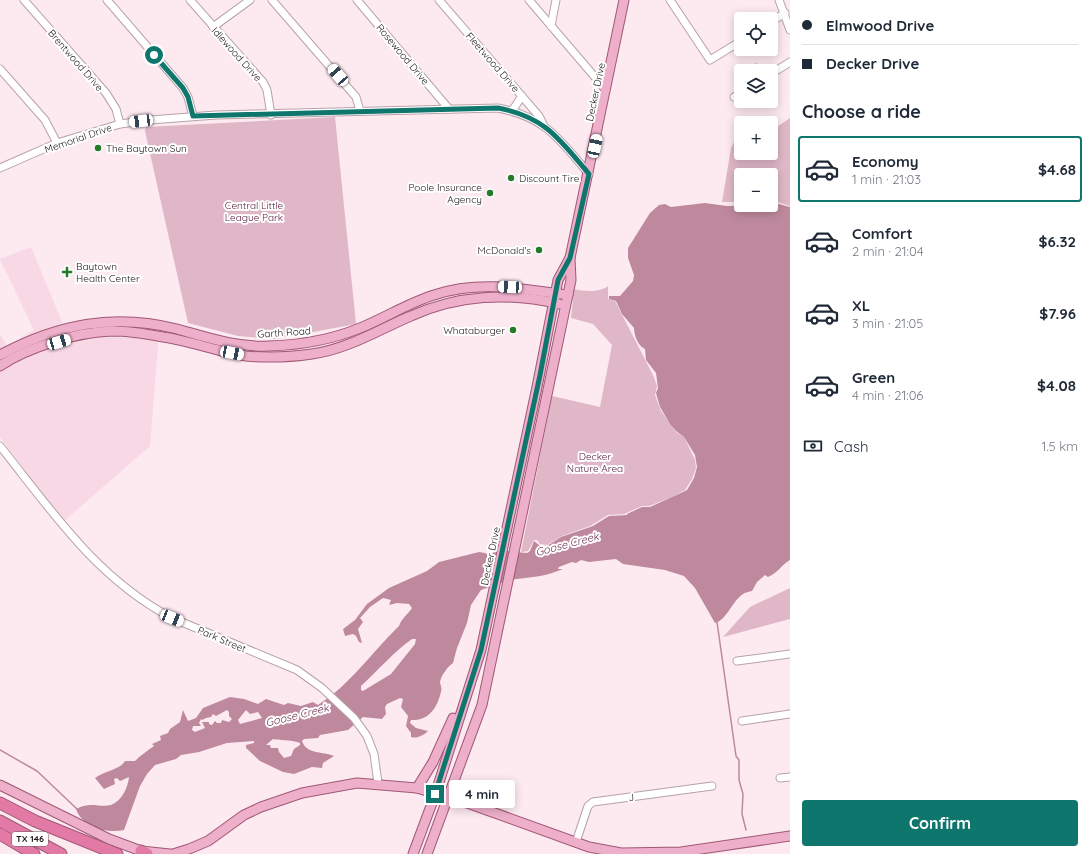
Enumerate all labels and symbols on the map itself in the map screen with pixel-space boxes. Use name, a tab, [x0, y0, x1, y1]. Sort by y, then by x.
street label: Rosewood Drive	[373, 21, 432, 88]
street label: Idlewood Drive	[209, 24, 265, 85]
street label: Brentwood Drive	[45, 27, 106, 94]
street label: Fleetwood Drive	[463, 30, 522, 95]
route start	[145, 46, 163, 64]
street label: Decker Drive	[583, 61, 608, 123]
car	[326, 62, 350, 88]
car	[128, 114, 154, 128]
street label: Memorial Drive	[43, 121, 114, 156]
car	[587, 133, 603, 159]
place label: The Baytown Sun	[106, 142, 187, 155]
marker: The Baytown Sun	[93, 143, 103, 153]
place label: Discount Tire	[519, 172, 580, 185]
marker: Discount Tire	[506, 173, 516, 183]
place label: Poole Insurance Agency	[408, 181, 482, 206]
marker: Poole Insurance Agency	[485, 188, 495, 198]
park label: Central Little League Park	[225, 199, 283, 224]
place label: McDonald's	[478, 244, 531, 257]
marker: McDonald's	[534, 245, 544, 255]
place label: Baytown Health Center	[76, 260, 140, 285]
marker: Baytown Health Center	[61, 266, 73, 278]
car	[498, 280, 522, 294]
street label: Garth Road	[257, 324, 311, 341]
place label: Whataburger	[443, 324, 505, 337]
marker: Whataburger	[508, 325, 518, 335]
car	[46, 333, 72, 351]
car	[219, 345, 245, 361]
park label: Decker Nature Area	[567, 450, 623, 475]
street label: Decker Drive	[478, 525, 503, 587]
water label: Goose Creek	[534, 529, 601, 559]
car	[159, 608, 185, 628]
street label: Park Street	[196, 623, 248, 656]
water label: Goose Creek	[264, 700, 331, 730]
callout: 4 min	[449, 780, 515, 808]
route end	[426, 785, 444, 803]
street label: J	[627, 791, 635, 804]
road number: TX 146	[12, 832, 48, 846]

